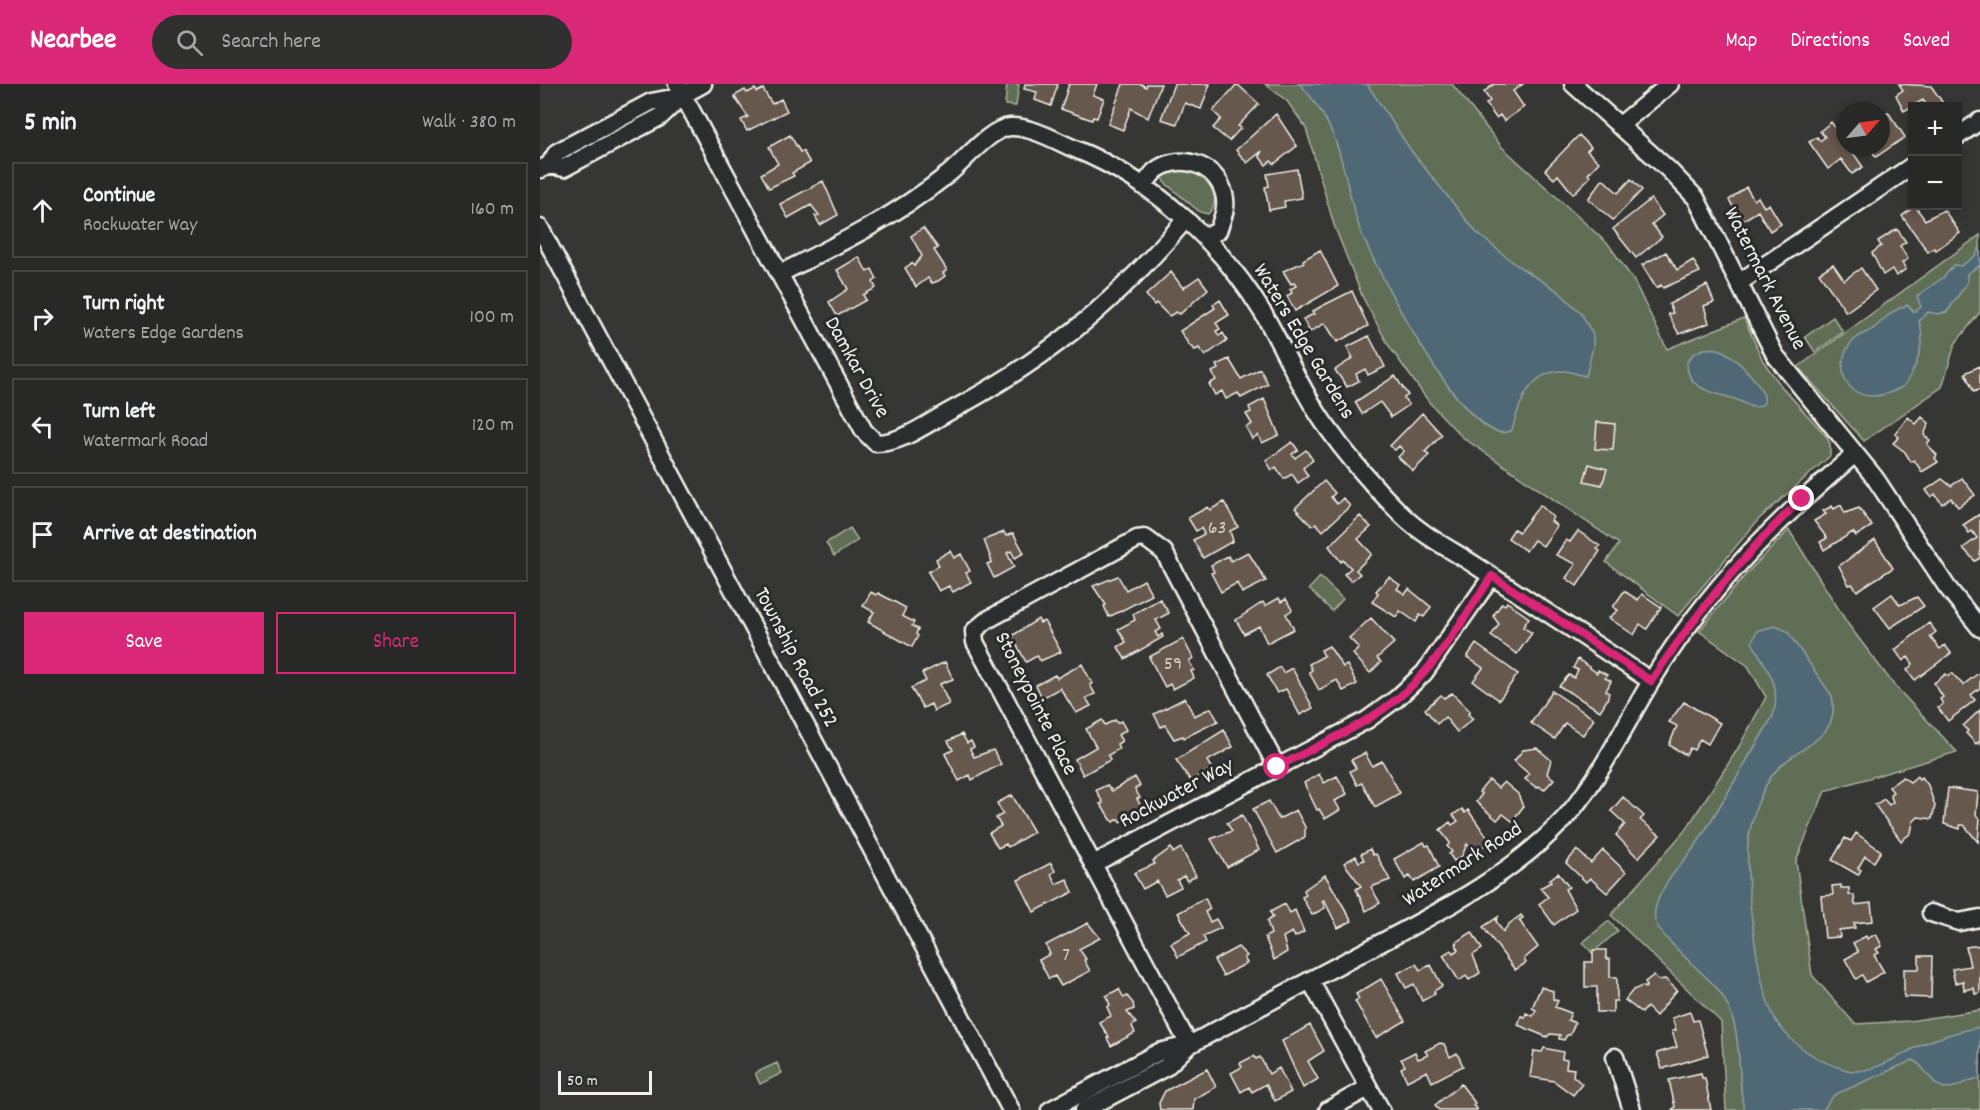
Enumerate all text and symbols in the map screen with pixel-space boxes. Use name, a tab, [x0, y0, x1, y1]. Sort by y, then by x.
search box	[152, 15, 572, 69]
text: Nearbee	[30, 22, 116, 62]
icon: search	[173, 26, 206, 59]
text: Search here	[221, 27, 321, 58]
text: Map	[1726, 27, 1757, 57]
text: Directions	[1790, 27, 1870, 57]
text: Saved	[1903, 27, 1950, 57]
north arrow	[1836, 102, 1890, 156]
map controls	[1908, 102, 1962, 210]
button: +	[1908, 102, 1962, 156]
text: 5 min	[24, 105, 77, 142]
text: Walk · 380 m	[422, 109, 516, 137]
button: −	[1908, 156, 1962, 210]
text: Continue	[83, 181, 155, 212]
icon: ahead	[26, 194, 59, 227]
text: 160 m	[471, 196, 514, 224]
street label: Watermark Avenue	[1715, 202, 1813, 356]
text: Rockwater Way	[83, 212, 197, 240]
street label: Waters Edge Gardens	[1244, 258, 1362, 426]
text: Turn right	[83, 289, 165, 320]
icon: right	[26, 302, 59, 335]
text: 100 m	[470, 304, 514, 332]
street label: Damkar Drive	[815, 312, 897, 424]
text: Waters Edge Gardens	[83, 320, 244, 348]
text: Turn left	[83, 397, 155, 428]
icon: left	[26, 410, 59, 443]
text: 120 m	[472, 412, 514, 440]
text: Watermark Road	[83, 428, 208, 456]
route end	[1788, 485, 1814, 511]
house number: 63	[1208, 515, 1226, 543]
icon: arrive	[26, 518, 59, 551]
text: Arrive at destination	[83, 519, 257, 550]
street label: Township Road 252	[745, 582, 845, 734]
button: Save	[24, 612, 264, 674]
button: Share	[276, 612, 516, 674]
street label: Stoneypointe Place	[985, 627, 1085, 781]
house number: 59	[1164, 651, 1182, 679]
street label: Rockwater Way	[1114, 750, 1241, 837]
route start	[1263, 753, 1289, 779]
street label: Watermark Road	[1397, 815, 1529, 915]
house number: 7	[1062, 942, 1070, 970]
scale bar	[558, 1068, 652, 1096]
text: 50 m	[567, 1070, 598, 1093]

